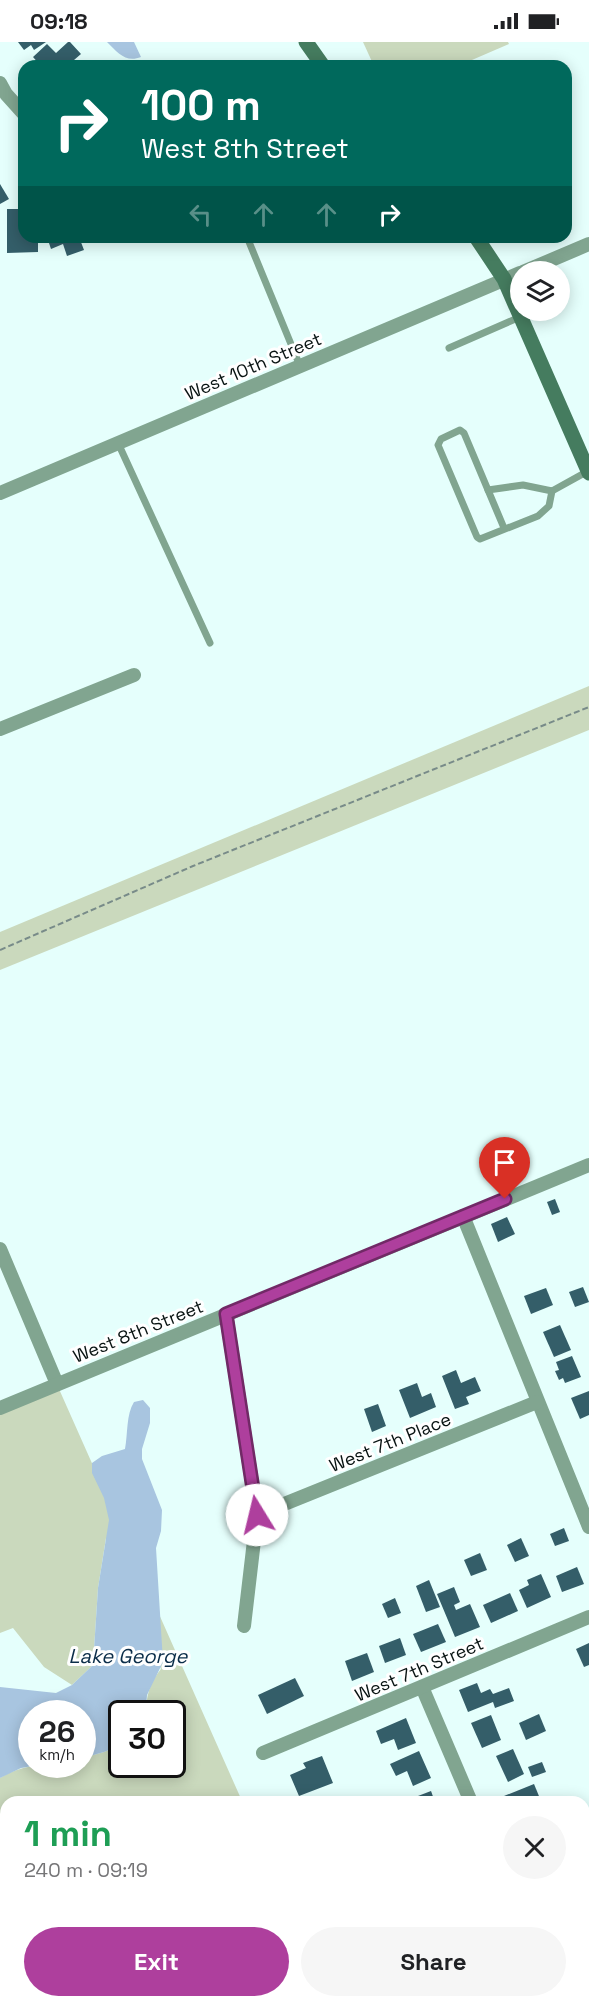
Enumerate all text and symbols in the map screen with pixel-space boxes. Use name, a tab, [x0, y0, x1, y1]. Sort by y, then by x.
text: 09:18	[30, 7, 88, 35]
text: 100 m	[141, 79, 261, 132]
icon: right	[42, 84, 120, 162]
text: West 8th Street	[141, 131, 349, 166]
icon: left	[184, 198, 217, 231]
icon: ahead	[247, 198, 280, 231]
icon: ahead	[310, 198, 343, 231]
icon: right	[373, 198, 406, 231]
map controls	[510, 261, 570, 321]
button: layers	[510, 261, 570, 321]
street label: West 10th Street	[181, 327, 325, 405]
pin	[479, 1137, 530, 1199]
icon: arrive	[488, 1146, 521, 1179]
street label: West 8th Street	[69, 1294, 207, 1368]
street label: West 7th Place	[326, 1407, 454, 1477]
position arrow	[225, 1483, 289, 1547]
street label: West 7th Street	[351, 1632, 487, 1706]
water label: Lake George	[69, 1643, 189, 1669]
speed limit sign: 30	[108, 1700, 186, 1778]
text: 26	[39, 1712, 75, 1751]
text: km/h	[39, 1745, 75, 1764]
text: 1 min	[24, 1811, 112, 1857]
button: close	[503, 1816, 566, 1879]
text: 240 m · 09:19	[24, 1857, 148, 1883]
button: Exit	[24, 1927, 289, 1996]
button: Share	[301, 1927, 566, 1996]

